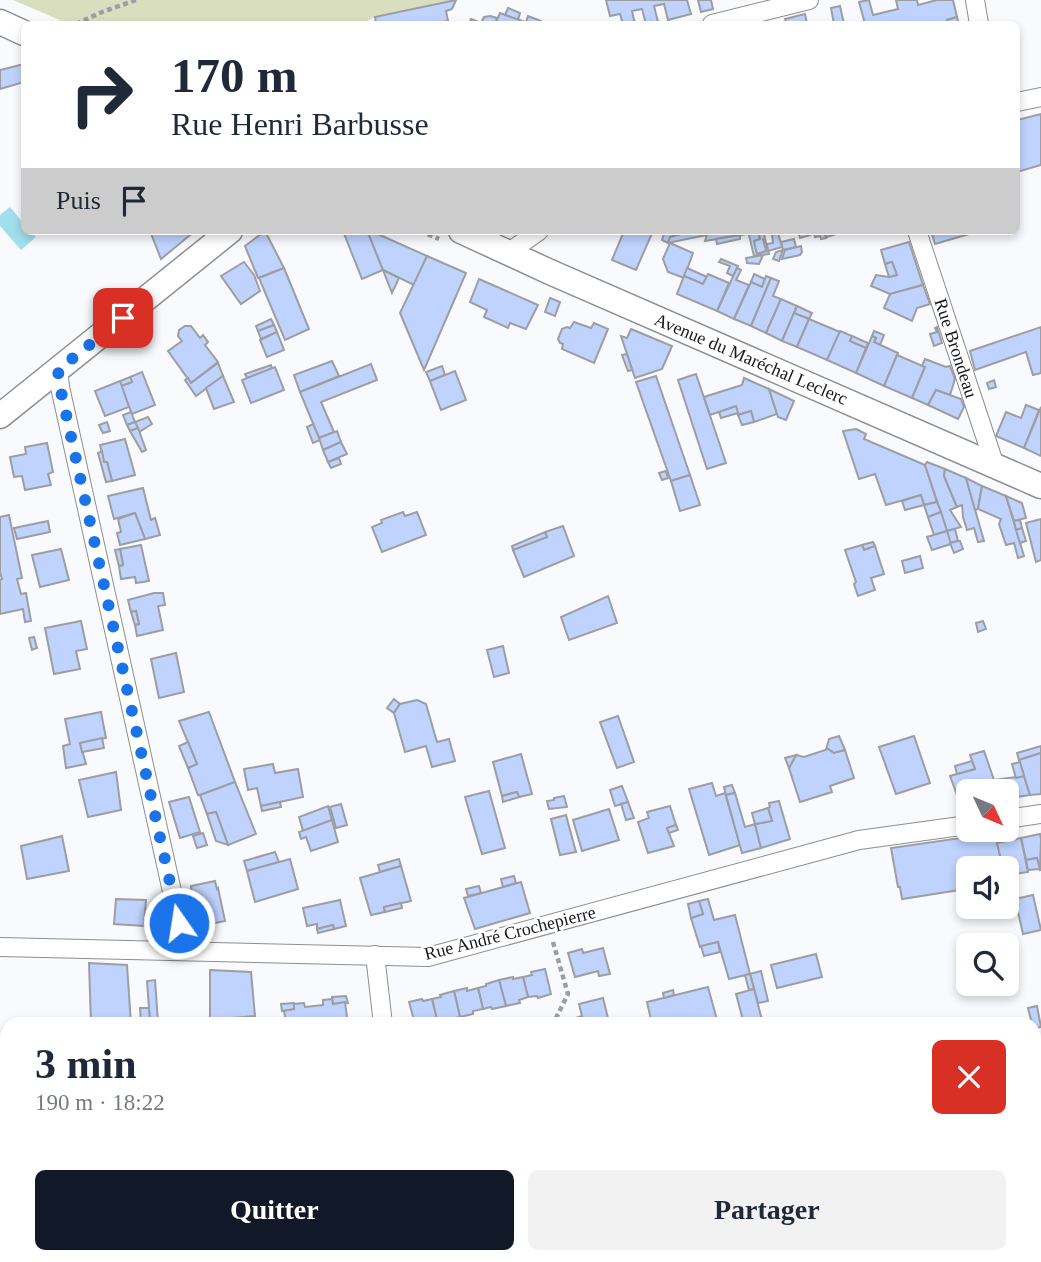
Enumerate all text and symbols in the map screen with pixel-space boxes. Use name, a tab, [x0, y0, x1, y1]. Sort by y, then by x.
text: 170 m	[171, 48, 298, 103]
icon: right	[56, 49, 147, 140]
text: Rue Henri Barbusse	[171, 106, 429, 142]
icon: arrive	[115, 182, 153, 220]
text: Puis	[56, 186, 101, 215]
pin	[93, 288, 153, 348]
street label: Rue Brondeau	[931, 296, 981, 400]
icon: arrive	[104, 299, 142, 337]
street label: Avenue du Maréchal Leclerc	[651, 309, 851, 409]
north arrow	[956, 779, 1018, 842]
map controls	[956, 779, 1019, 996]
button: sound	[956, 856, 1019, 919]
position arrow	[142, 886, 216, 960]
street label: Rue André Crochepierre	[422, 902, 598, 964]
button: search	[956, 933, 1019, 996]
button: close	[932, 1040, 1006, 1114]
text: 3 min	[35, 1041, 137, 1087]
text: 190 m · 18:22	[35, 1090, 165, 1115]
button: Quitter	[35, 1170, 514, 1250]
button: Partager	[528, 1170, 1006, 1250]

